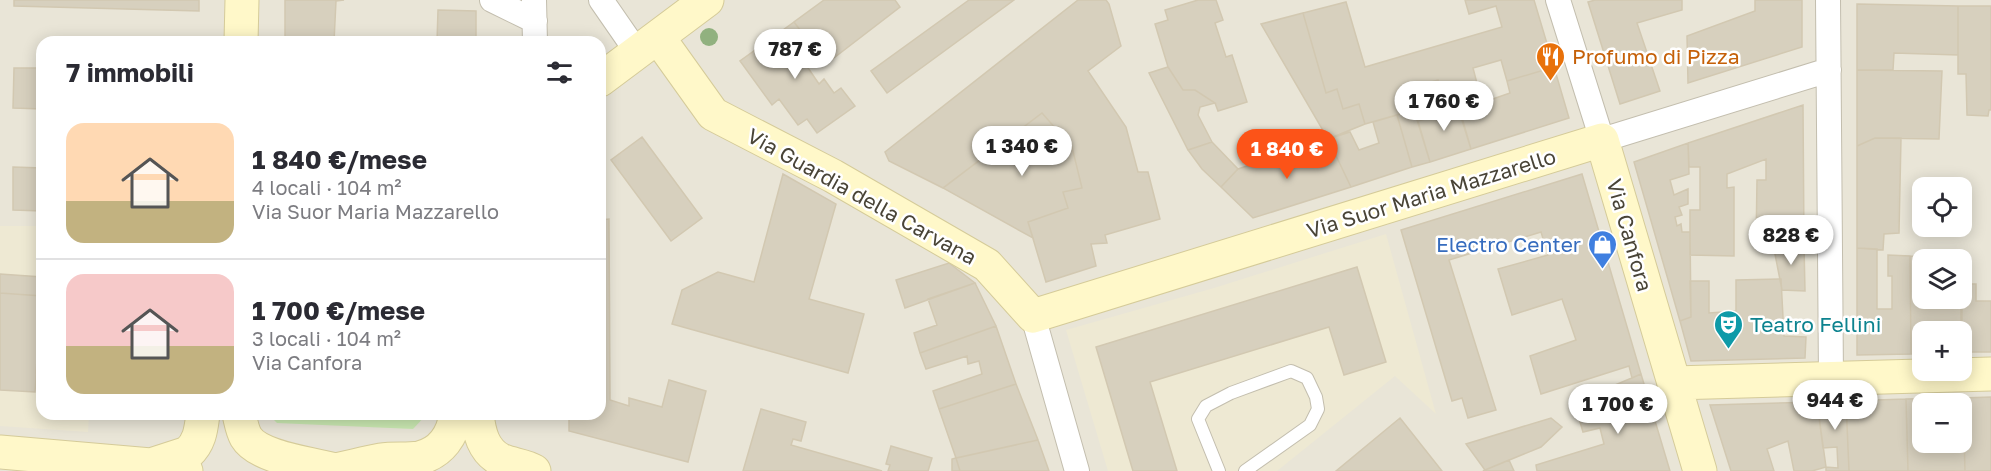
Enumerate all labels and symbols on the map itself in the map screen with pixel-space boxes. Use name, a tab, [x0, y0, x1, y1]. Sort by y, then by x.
pin: 787 €	[753, 29, 837, 80]
restaurant icon: Profumo di Pizza	[1535, 40, 1567, 82]
place label: Profumo di Pizza	[1572, 43, 1740, 69]
pin: 1 760 €	[1389, 81, 1499, 132]
street label: Via Guardia della Carvana	[743, 122, 981, 270]
pin: 1 340 €	[967, 126, 1077, 177]
pin: 1 840 €	[1232, 129, 1342, 180]
street label: Via Suor Maria Mazzarello	[1303, 143, 1559, 243]
street label: Via Canfora	[1602, 176, 1658, 294]
pin: 828 €	[1749, 215, 1833, 266]
shop icon: Electro Center	[1586, 228, 1618, 270]
place label: Electro Center	[1436, 231, 1581, 257]
theatre icon: Teatro Fellini	[1713, 308, 1745, 350]
place label: Teatro Fellini	[1750, 311, 1881, 337]
pin: 944 €	[1793, 380, 1877, 431]
pin: 1 700 €	[1563, 384, 1673, 435]

